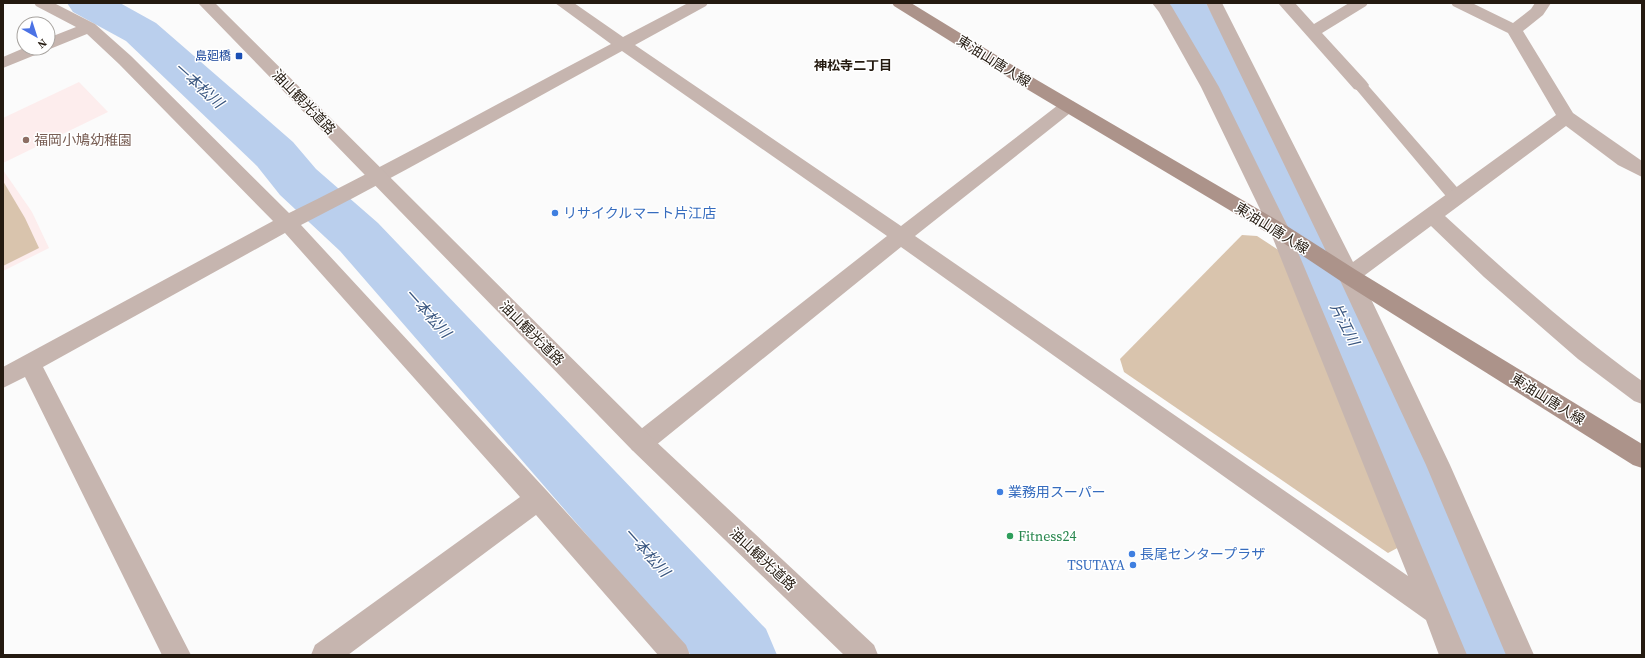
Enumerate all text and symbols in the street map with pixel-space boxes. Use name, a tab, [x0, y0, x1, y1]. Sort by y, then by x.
north arrow	[16, 16, 56, 56]
street label: 東油山唐人線	[953, 30, 1035, 92]
text: N	[34, 35, 50, 52]
place label: 島廻橋	[195, 48, 231, 64]
marker: 島廻橋	[234, 51, 244, 61]
water label: 一本松川	[170, 57, 230, 114]
district label: 神松寺二丁目	[814, 57, 892, 74]
street label: 油山観光道路	[268, 65, 340, 139]
place label: 福岡小鳩幼稚園	[34, 130, 132, 150]
marker: 福岡小鳩幼稚園	[21, 135, 31, 145]
street label: 東油山唐人線	[1231, 197, 1313, 259]
place label: リサイクルマート片江店	[563, 203, 716, 223]
marker: リサイクルマート片江店	[550, 208, 560, 218]
water label: 一本松川	[400, 284, 457, 344]
street label: 油山観光道路	[495, 296, 569, 370]
water label: 片江川	[1325, 299, 1365, 351]
street label: 東油山唐人線	[1507, 368, 1589, 430]
place label: 業務用スーパー	[1008, 482, 1106, 502]
marker: 業務用スーパー	[995, 487, 1005, 497]
water label: 一本松川	[619, 523, 676, 583]
street label: 油山観光道路	[725, 523, 801, 595]
place label: Fitness24	[1018, 526, 1076, 546]
marker: Fitness24	[1005, 531, 1015, 541]
place label: 長尾センタープラザ	[1140, 544, 1265, 564]
marker: 長尾センタープラザ	[1127, 549, 1137, 559]
place label: TSUTAYA	[1067, 555, 1126, 575]
marker: TSUTAYA	[1128, 560, 1138, 570]

